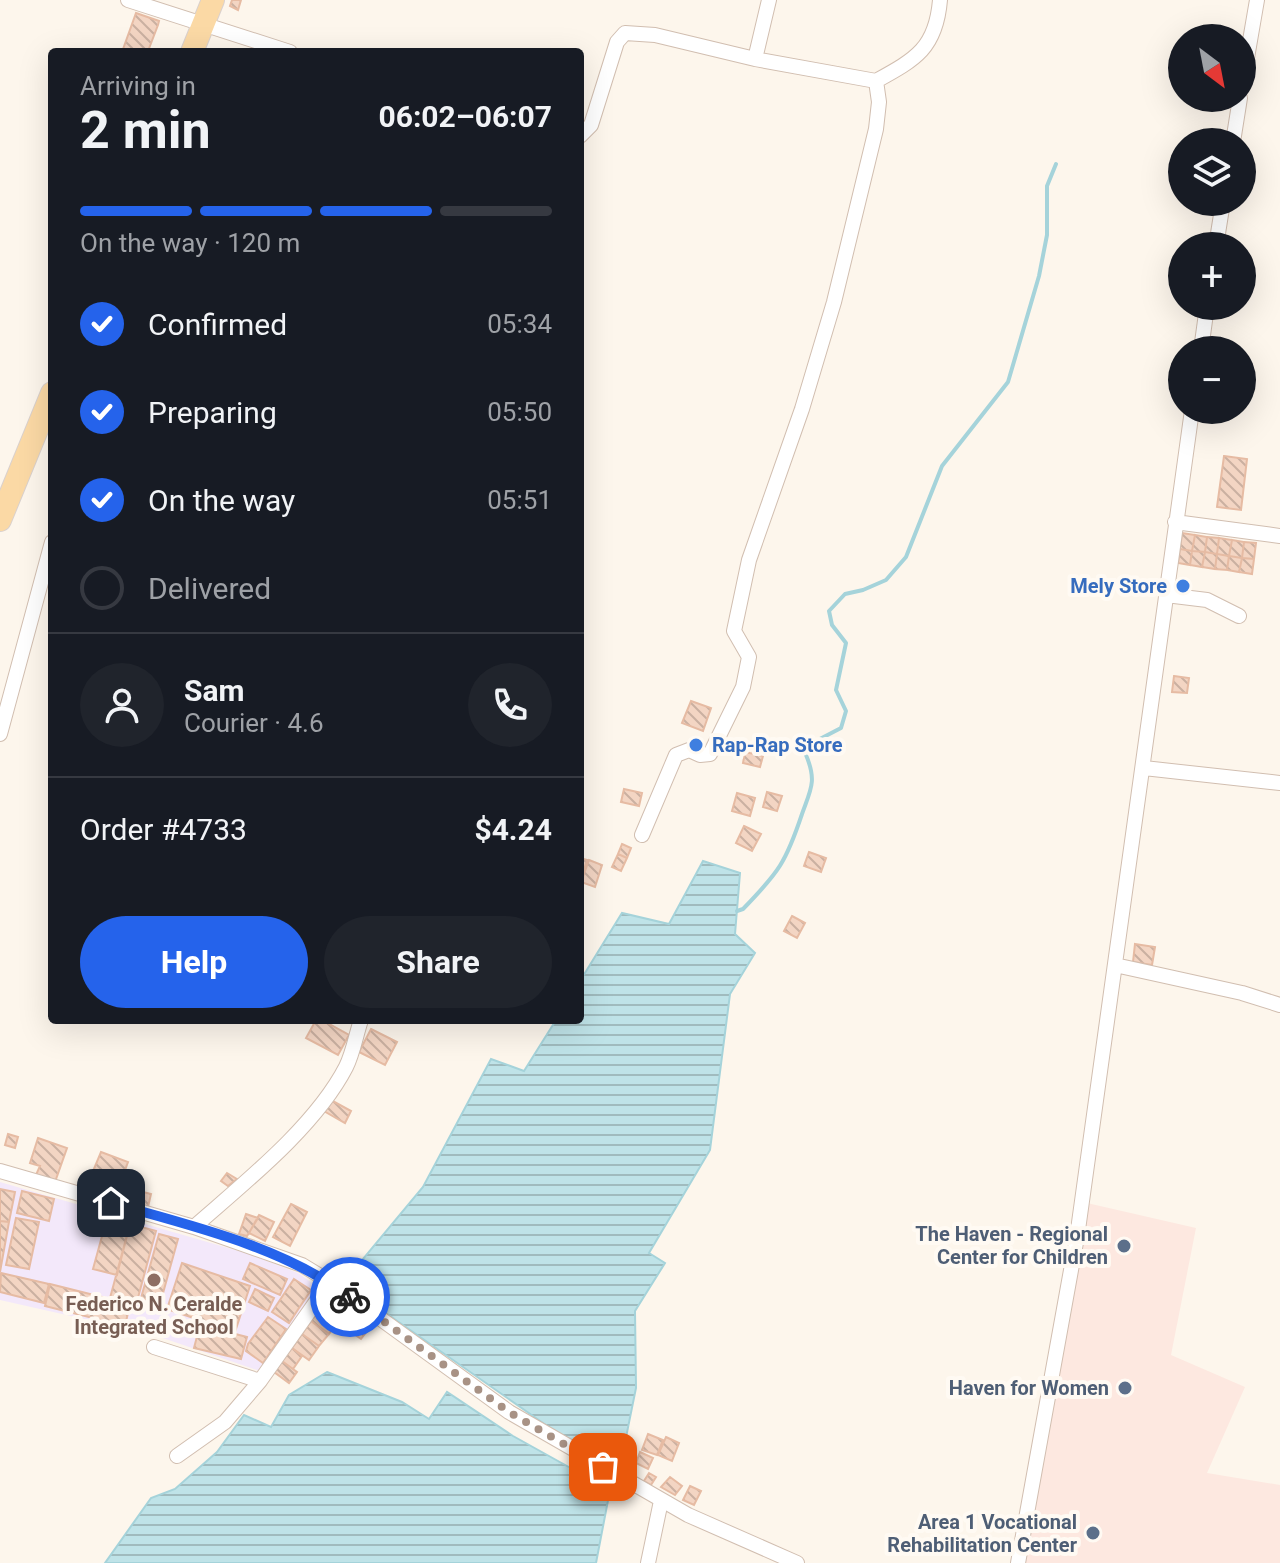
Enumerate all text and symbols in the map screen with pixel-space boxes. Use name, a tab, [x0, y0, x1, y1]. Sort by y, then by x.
north arrow	[1168, 24, 1256, 112]
map controls	[1168, 24, 1256, 424]
text: Arriving in	[80, 71, 196, 101]
text: 06:02–06:07	[378, 99, 552, 134]
text: 2 min	[80, 100, 211, 161]
button: layers	[1168, 128, 1256, 216]
text: On the way · 120 m	[80, 228, 300, 258]
button: +	[1168, 232, 1256, 320]
icon: check	[80, 302, 124, 346]
text: Confirmed	[148, 307, 287, 342]
text: 05:34	[487, 309, 552, 339]
button: −	[1168, 336, 1256, 424]
icon: check	[80, 390, 124, 434]
text: Preparing	[148, 395, 277, 430]
text: 05:50	[487, 397, 552, 427]
icon: check	[80, 478, 124, 522]
text: On the way	[148, 483, 295, 518]
text: 05:51	[487, 485, 552, 515]
text: Delivered	[148, 571, 271, 606]
place label: Mely Store	[1070, 574, 1167, 598]
marker: Mely Store	[1174, 577, 1192, 595]
button: person	[80, 663, 164, 747]
button: phone	[468, 663, 552, 747]
text: Sam	[184, 673, 245, 708]
text: Courier · 4.6	[184, 708, 324, 738]
place label: Rap-Rap Store	[712, 733, 843, 757]
marker: Rap-Rap Store	[687, 736, 705, 754]
text: Order #4733	[80, 812, 247, 847]
text: $4.24	[474, 812, 552, 847]
button: Help	[80, 916, 308, 1008]
button: Share	[324, 916, 552, 1008]
pin	[77, 1169, 145, 1237]
icon: home	[89, 1181, 133, 1225]
place label: The Haven - Regional Center for Children	[915, 1222, 1108, 1269]
marker: The Haven - Regional Center for Children	[1115, 1237, 1133, 1255]
courier	[310, 1257, 390, 1337]
marker: Federico N. Ceralde Integrated School	[145, 1271, 163, 1289]
icon: bike	[328, 1275, 372, 1319]
place label: Federico N. Ceralde Integrated School	[66, 1292, 243, 1339]
place label: Haven for Women	[949, 1376, 1109, 1400]
marker: Haven for Women	[1116, 1379, 1134, 1397]
pin	[569, 1433, 637, 1501]
icon: bag	[581, 1445, 625, 1489]
place label: Area 1 Vocational Rehabilitation Center	[887, 1510, 1078, 1557]
marker: Area 1 Vocational Rehabilitation Center	[1084, 1524, 1102, 1542]

